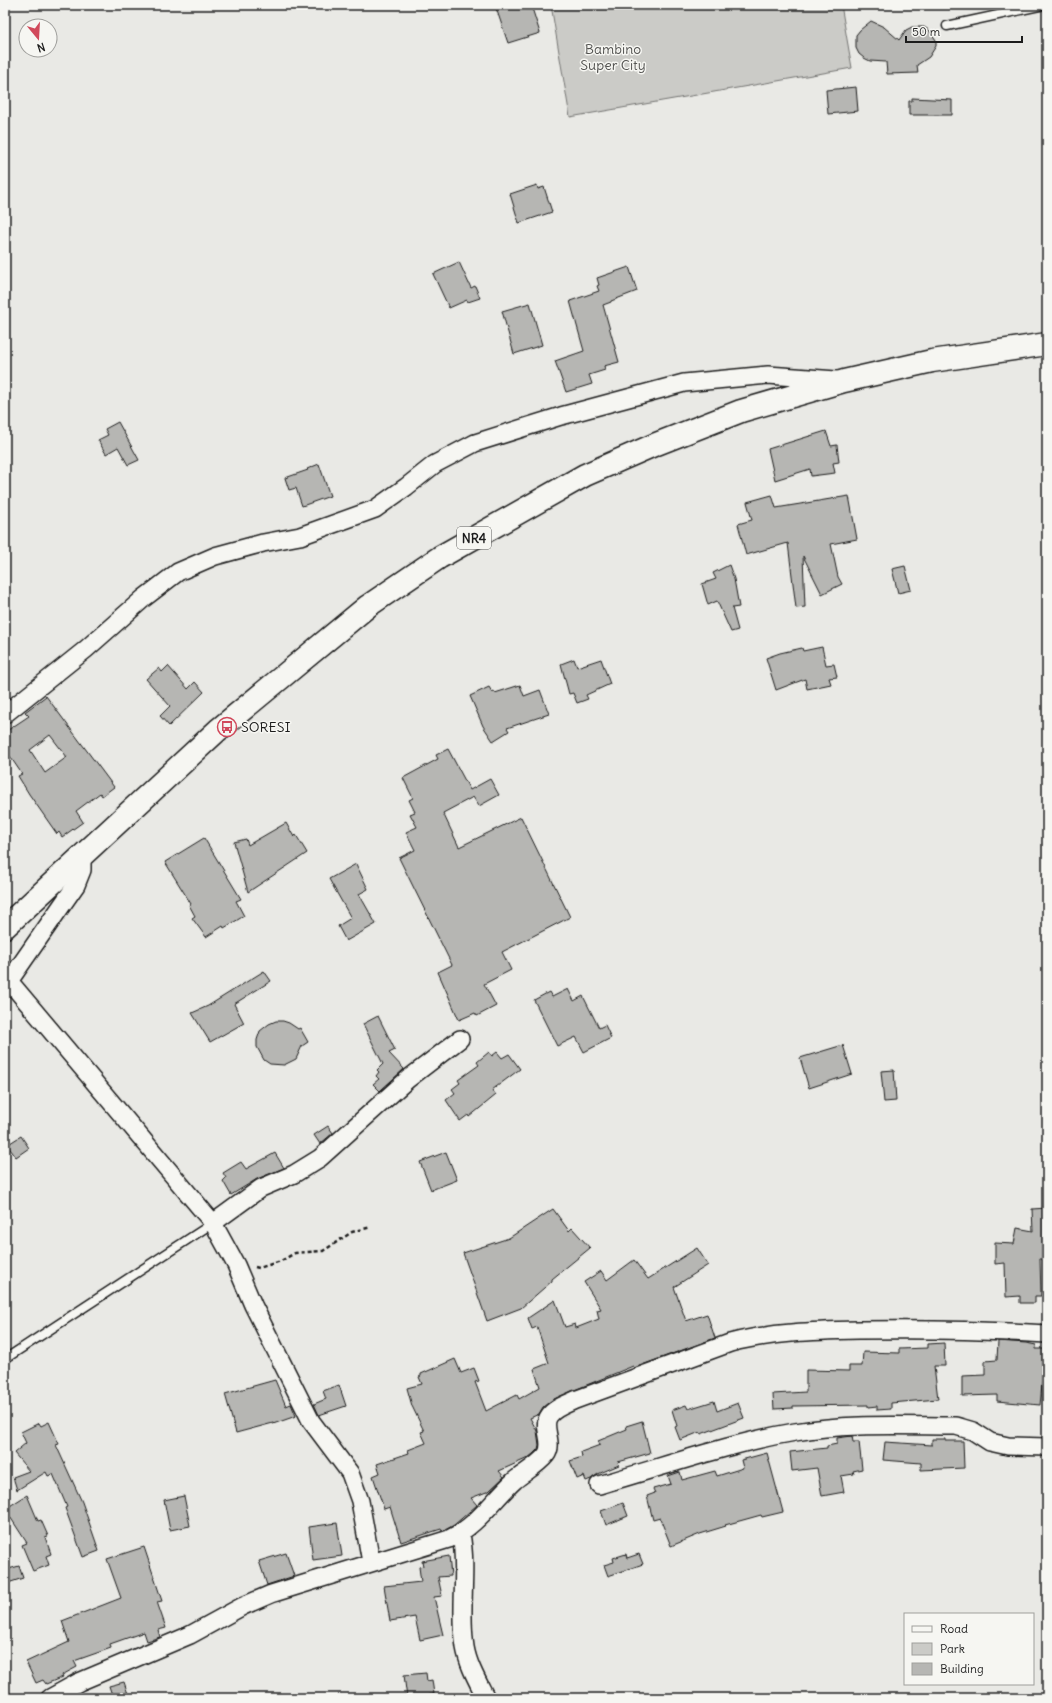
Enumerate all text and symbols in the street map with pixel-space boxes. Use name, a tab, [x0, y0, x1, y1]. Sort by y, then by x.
north arrow	[18, 18, 58, 58]
scale bar	[906, 18, 1022, 44]
text: 50 m	[912, 24, 941, 39]
text: N	[35, 40, 47, 55]
park label: Bambino Super City	[580, 40, 646, 74]
road number: NR4	[457, 527, 491, 549]
bus stop icon: SORESI	[216, 716, 238, 738]
place label: SORESI	[241, 718, 291, 736]
legend	[904, 1613, 1034, 1685]
text: Road	[940, 1621, 968, 1636]
text: Park	[940, 1641, 965, 1656]
text: Building	[940, 1661, 984, 1676]

